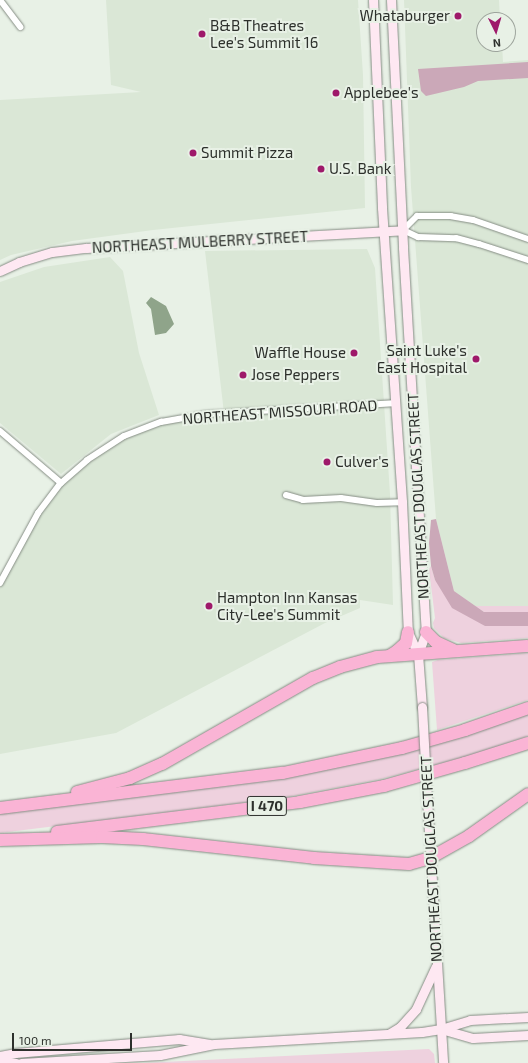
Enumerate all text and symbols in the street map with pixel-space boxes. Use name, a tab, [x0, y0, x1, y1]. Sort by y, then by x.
place label: Whataburger	[359, 7, 450, 25]
marker: Whataburger	[453, 11, 463, 21]
north arrow	[476, 12, 516, 52]
place label: B&B Theatres Lee's Summit 16	[210, 16, 318, 51]
marker: B&B Theatres Lee's Summit 16	[197, 29, 207, 39]
text: N	[492, 37, 502, 50]
place label: Applebee's	[344, 84, 419, 102]
marker: Applebee's	[331, 88, 341, 98]
place label: Summit Pizza	[201, 144, 293, 162]
marker: Summit Pizza	[188, 148, 198, 158]
place label: U.S. Bank	[329, 160, 391, 178]
marker: U.S. Bank	[316, 164, 326, 174]
street label: NORTHEAST MULBERRY STREET	[91, 227, 309, 257]
place label: Saint Luke's East Hospital	[377, 341, 467, 376]
place label: Waffle House	[255, 344, 346, 362]
marker: Waffle House	[349, 348, 359, 358]
marker: Saint Luke's East Hospital	[470, 353, 482, 365]
place label: Jose Peppers	[251, 366, 340, 384]
marker: Jose Peppers	[238, 370, 248, 380]
street label: NORTHEAST DOUGLAS STREET	[404, 392, 432, 600]
street label: NORTHEAST MISSOURI ROAD	[182, 396, 378, 428]
place label: Culver's	[335, 453, 389, 471]
marker: Culver's	[322, 457, 332, 467]
place label: Hampton Inn Kansas City-Lee's Summit	[217, 588, 357, 623]
marker: Hampton Inn Kansas City-Lee's Summit	[204, 601, 214, 611]
street label: NORTHEAST DOUGLAS STREET	[417, 755, 445, 963]
road number: I 470	[246, 794, 288, 818]
scale bar	[14, 1025, 134, 1051]
text: 100 m	[19, 1033, 51, 1047]

